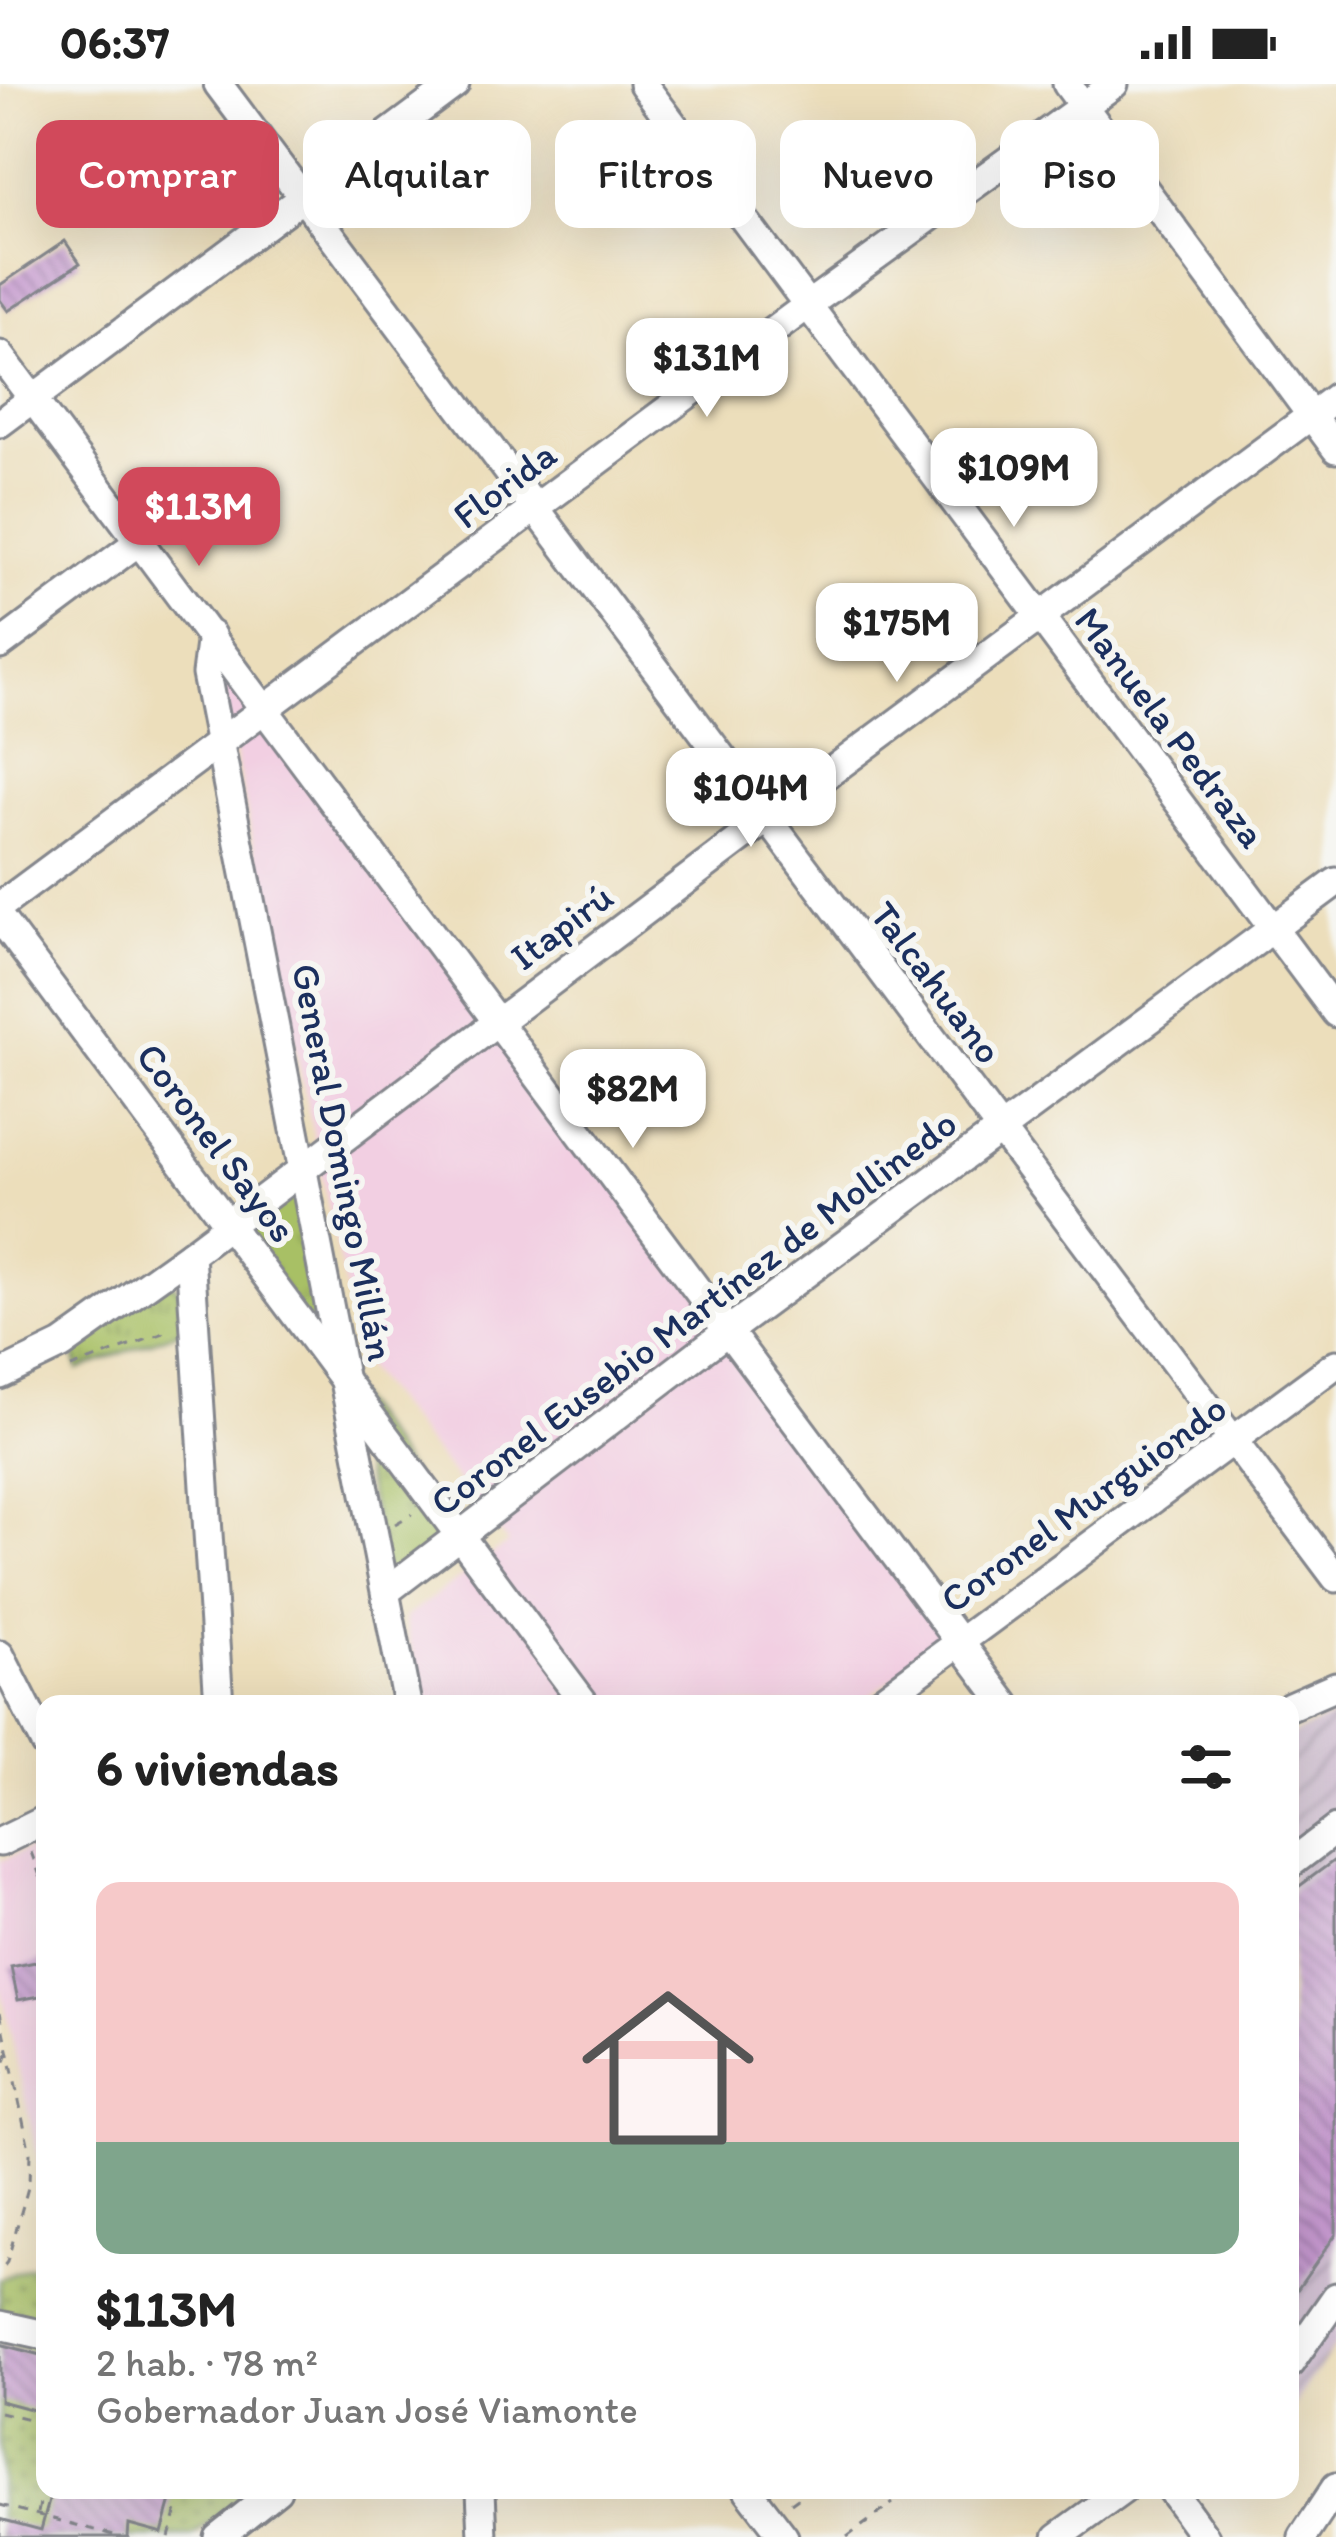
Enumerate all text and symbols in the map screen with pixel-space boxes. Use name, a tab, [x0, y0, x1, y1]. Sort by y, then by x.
text: 06:37	[60, 15, 169, 69]
chip: Comprar	[36, 120, 279, 228]
chip: Alquilar	[303, 120, 531, 228]
chip: Filtros	[555, 120, 756, 228]
chip: Nuevo	[780, 120, 976, 228]
chip: Piso	[1000, 120, 1159, 228]
pin: $131M	[623, 318, 791, 420]
text: $131M	[653, 333, 761, 380]
pin: $109M	[930, 428, 1098, 530]
street label: Florida	[443, 430, 565, 538]
text: $109M	[958, 443, 1070, 490]
pin: $113M	[115, 467, 283, 569]
text: $113M	[145, 482, 253, 529]
pin: $175M	[813, 583, 981, 685]
text: $175M	[843, 598, 951, 645]
street label: Manuela Pedraza	[1065, 598, 1276, 857]
pin: $104M	[667, 748, 835, 850]
text: $104M	[693, 763, 809, 810]
street label: Itapirú	[501, 873, 622, 980]
street label: Talcahuano	[860, 892, 1013, 1073]
street label: General Domingo Millán	[282, 959, 405, 1365]
street label: Coronel Sayos	[126, 1033, 307, 1251]
pin: $82M	[562, 1049, 704, 1151]
text: $82M	[587, 1064, 679, 1111]
street label: Coronel Eusebio Martínez de Mollinedo	[421, 1099, 966, 1526]
street label: Coronel Murguiondo	[931, 1384, 1235, 1623]
icon: filters	[1173, 1734, 1239, 1800]
text: 6 viviendas	[96, 1737, 339, 1798]
icon: home	[560, 1960, 776, 2176]
text: $113M	[96, 2278, 237, 2339]
text: 2 hab. · 78 m²	[96, 2339, 318, 2386]
text: Gobernador Juan José Viamonte	[96, 2386, 638, 2433]

